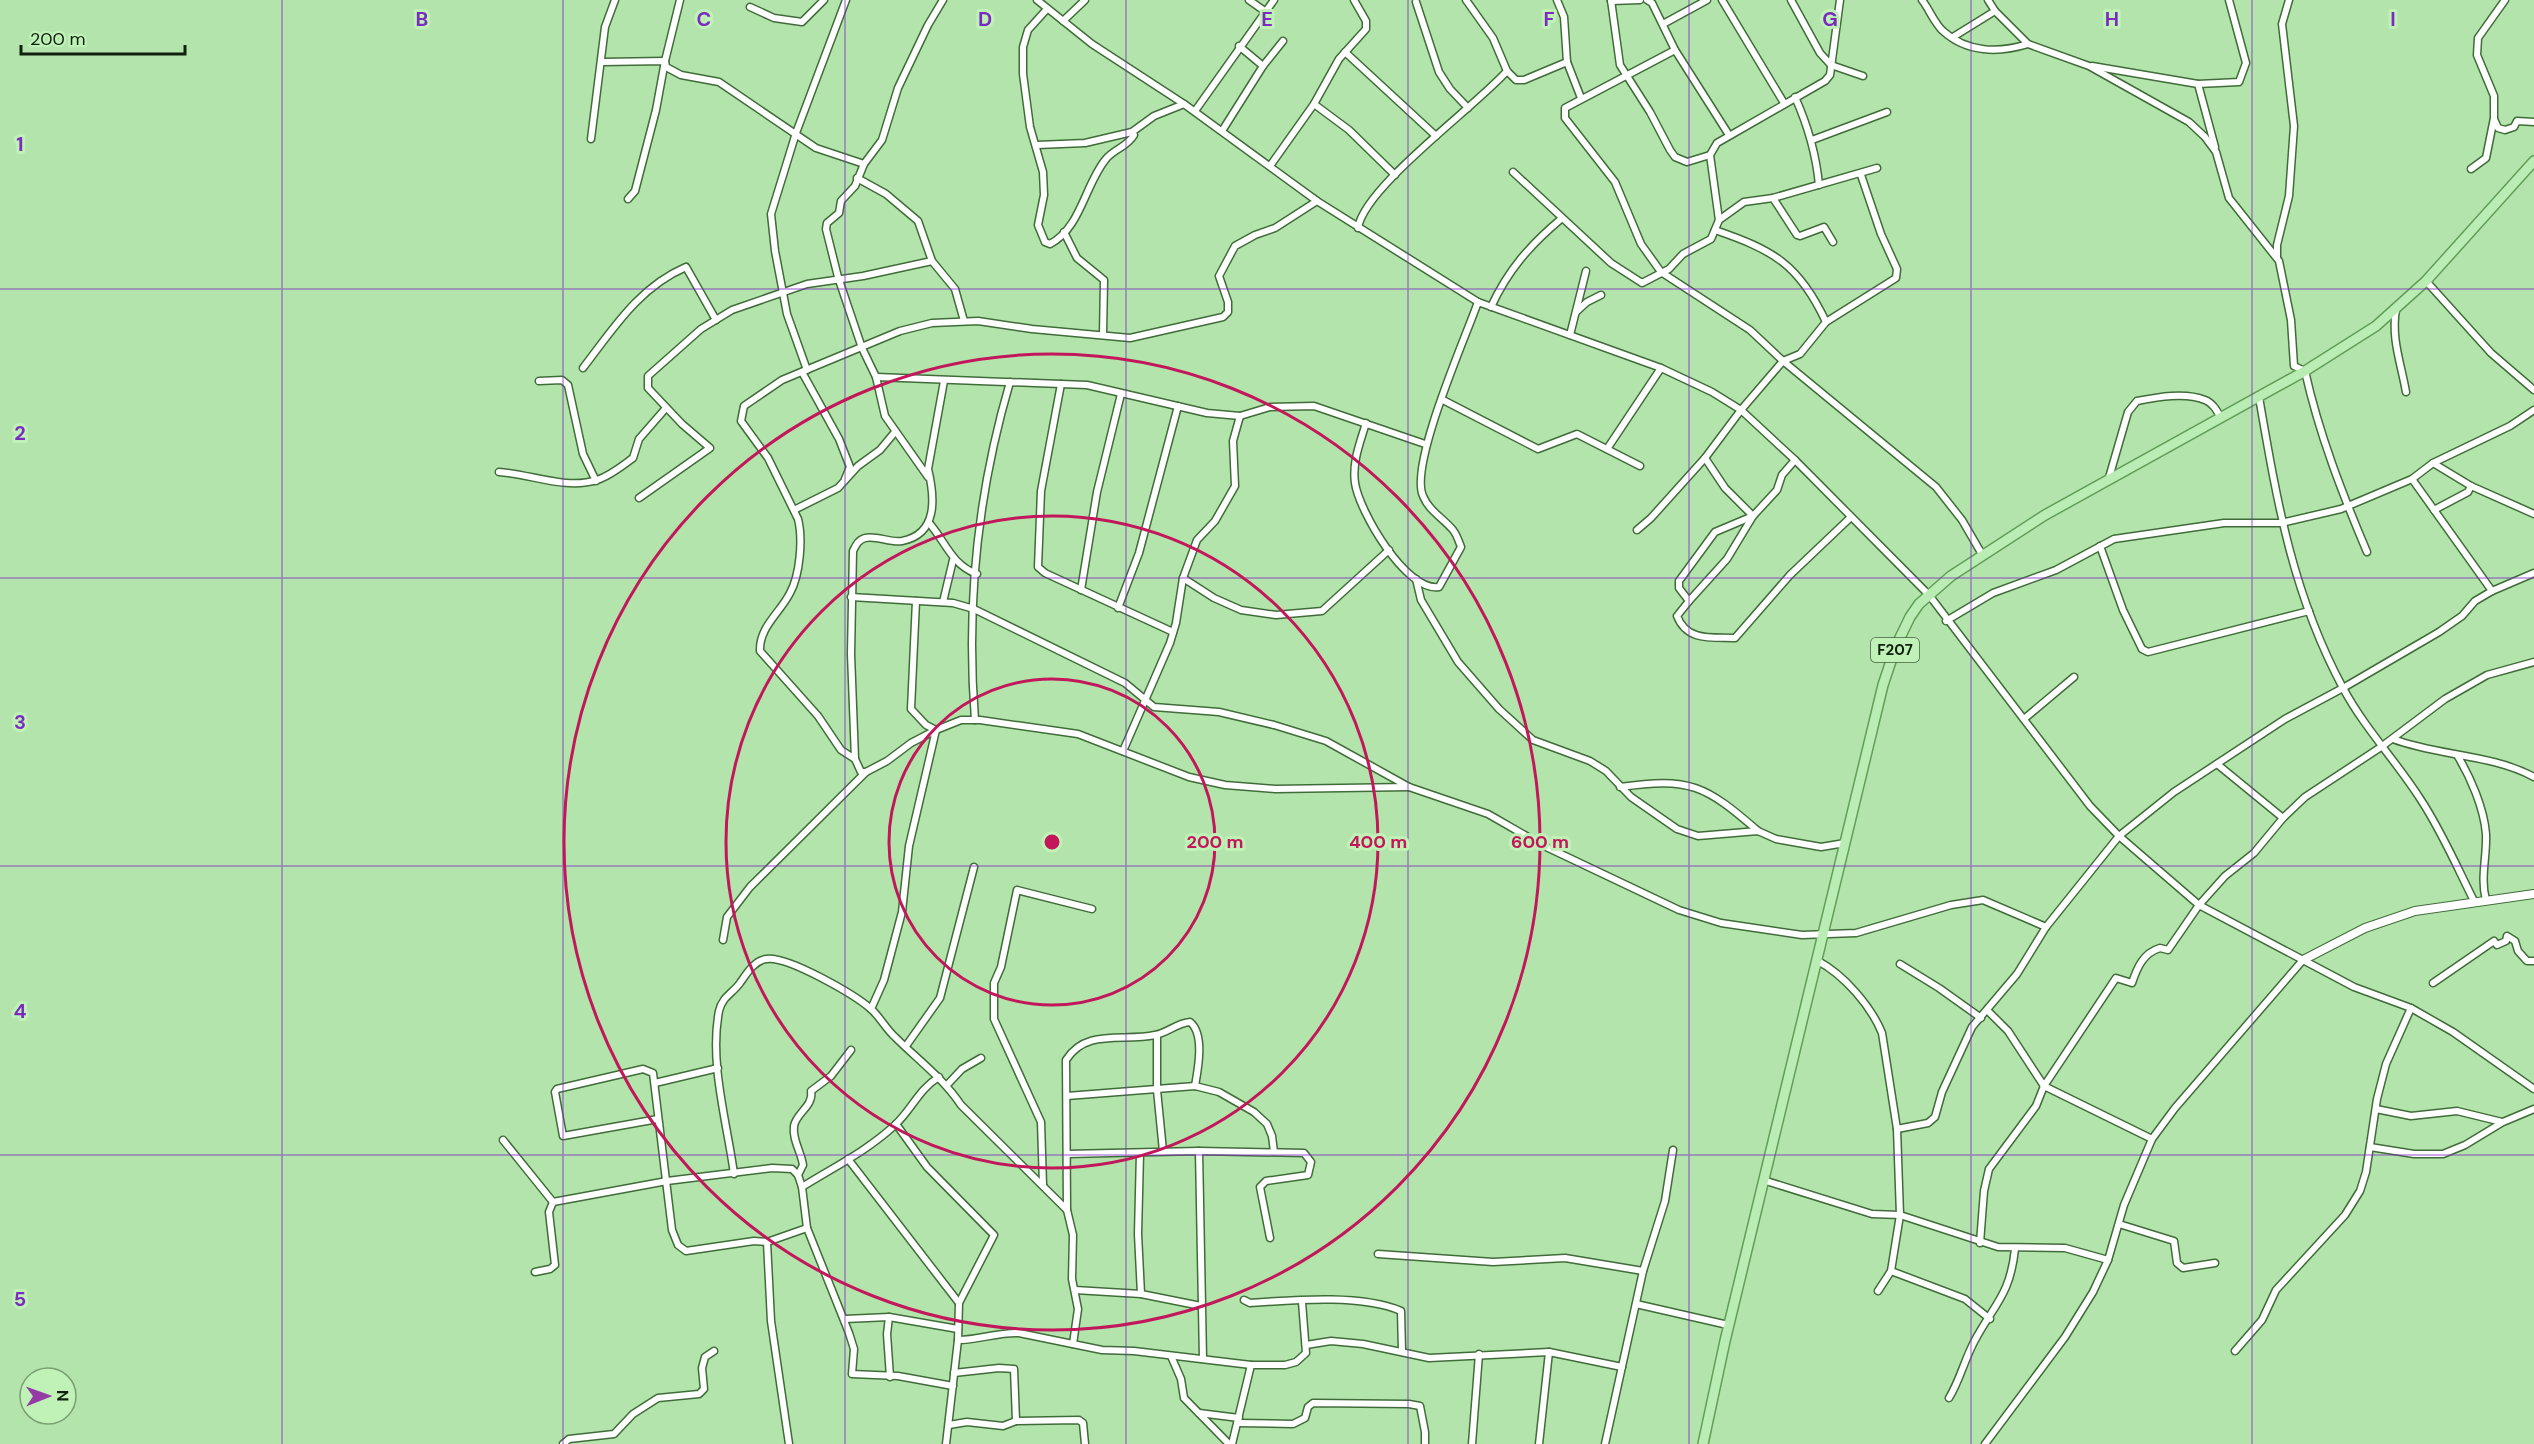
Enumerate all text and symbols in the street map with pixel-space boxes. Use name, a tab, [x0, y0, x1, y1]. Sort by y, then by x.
text: B	[416, 6, 428, 32]
text: C	[697, 6, 711, 32]
text: D	[978, 6, 992, 32]
text: E	[1261, 6, 1273, 32]
text: F	[1543, 6, 1555, 32]
text: G	[1822, 6, 1838, 32]
text: H	[2105, 6, 2119, 32]
text: I	[2390, 6, 2396, 32]
scale bar	[21, 18, 184, 56]
text: 200 m	[30, 27, 86, 51]
text: 1	[16, 131, 24, 157]
text: 2	[14, 420, 26, 446]
road number: F207	[1871, 638, 1919, 662]
text: 3	[14, 709, 26, 735]
text: 200 m	[1187, 830, 1243, 854]
text: 400 m	[1349, 830, 1407, 854]
text: 600 m	[1511, 830, 1569, 854]
centre of rings	[1042, 832, 1062, 852]
text: 4	[14, 998, 27, 1024]
text: 5	[14, 1286, 26, 1312]
north arrow	[18, 1366, 78, 1426]
text: N	[52, 1390, 73, 1402]

